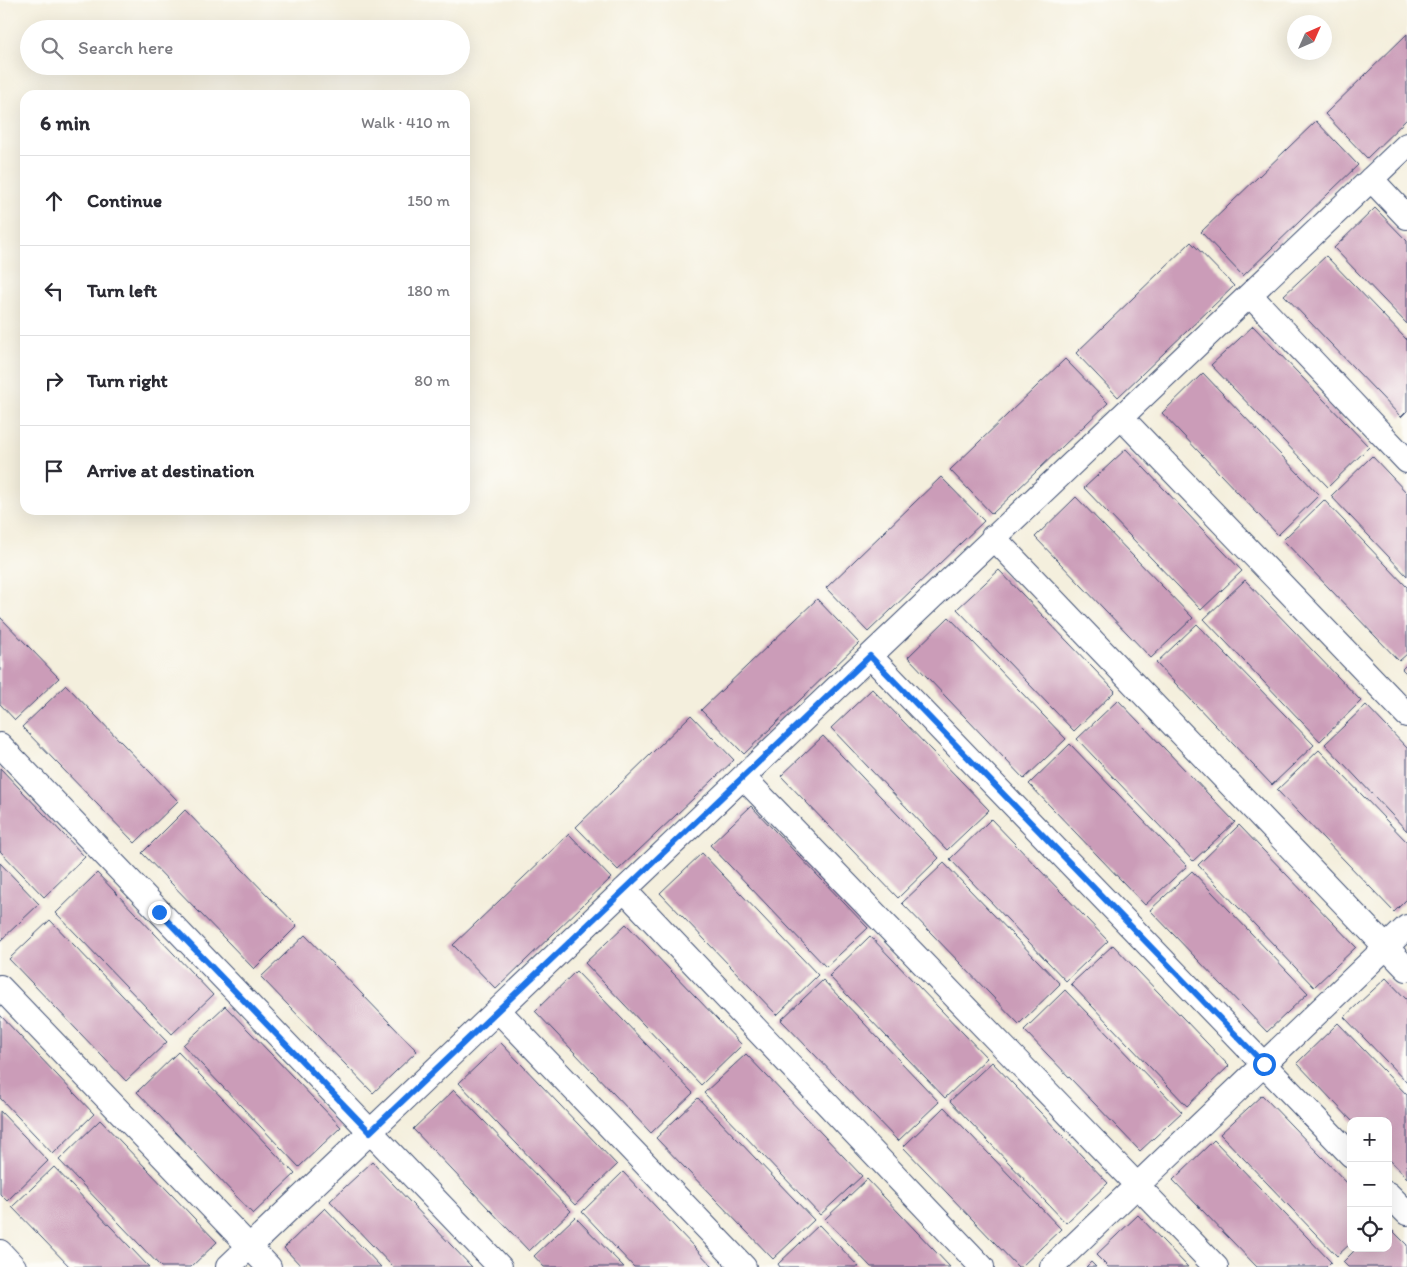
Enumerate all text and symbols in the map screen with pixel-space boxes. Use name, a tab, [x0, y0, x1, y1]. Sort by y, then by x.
north arrow	[1287, 15, 1332, 60]
search box	[20, 20, 470, 75]
icon: search	[38, 34, 66, 62]
text: Search here	[78, 36, 173, 59]
text: 6 min	[40, 110, 90, 135]
text: Walk · 410 m	[361, 113, 450, 132]
icon: ahead	[40, 187, 68, 215]
text: Continue	[87, 189, 162, 212]
text: 150 m	[407, 191, 450, 210]
icon: left	[40, 277, 68, 305]
text: Turn left	[87, 279, 157, 302]
text: 180 m	[407, 281, 450, 300]
icon: right	[40, 367, 68, 395]
text: Turn right	[87, 369, 168, 392]
text: 80 m	[414, 371, 450, 390]
icon: arrive	[40, 457, 68, 485]
text: Arrive at destination	[87, 459, 254, 482]
route end	[148, 901, 171, 924]
route start	[1253, 1053, 1276, 1076]
map controls	[1347, 1117, 1392, 1252]
button: +	[1347, 1117, 1392, 1162]
button: −	[1347, 1162, 1392, 1207]
button: locate	[1347, 1207, 1392, 1252]

